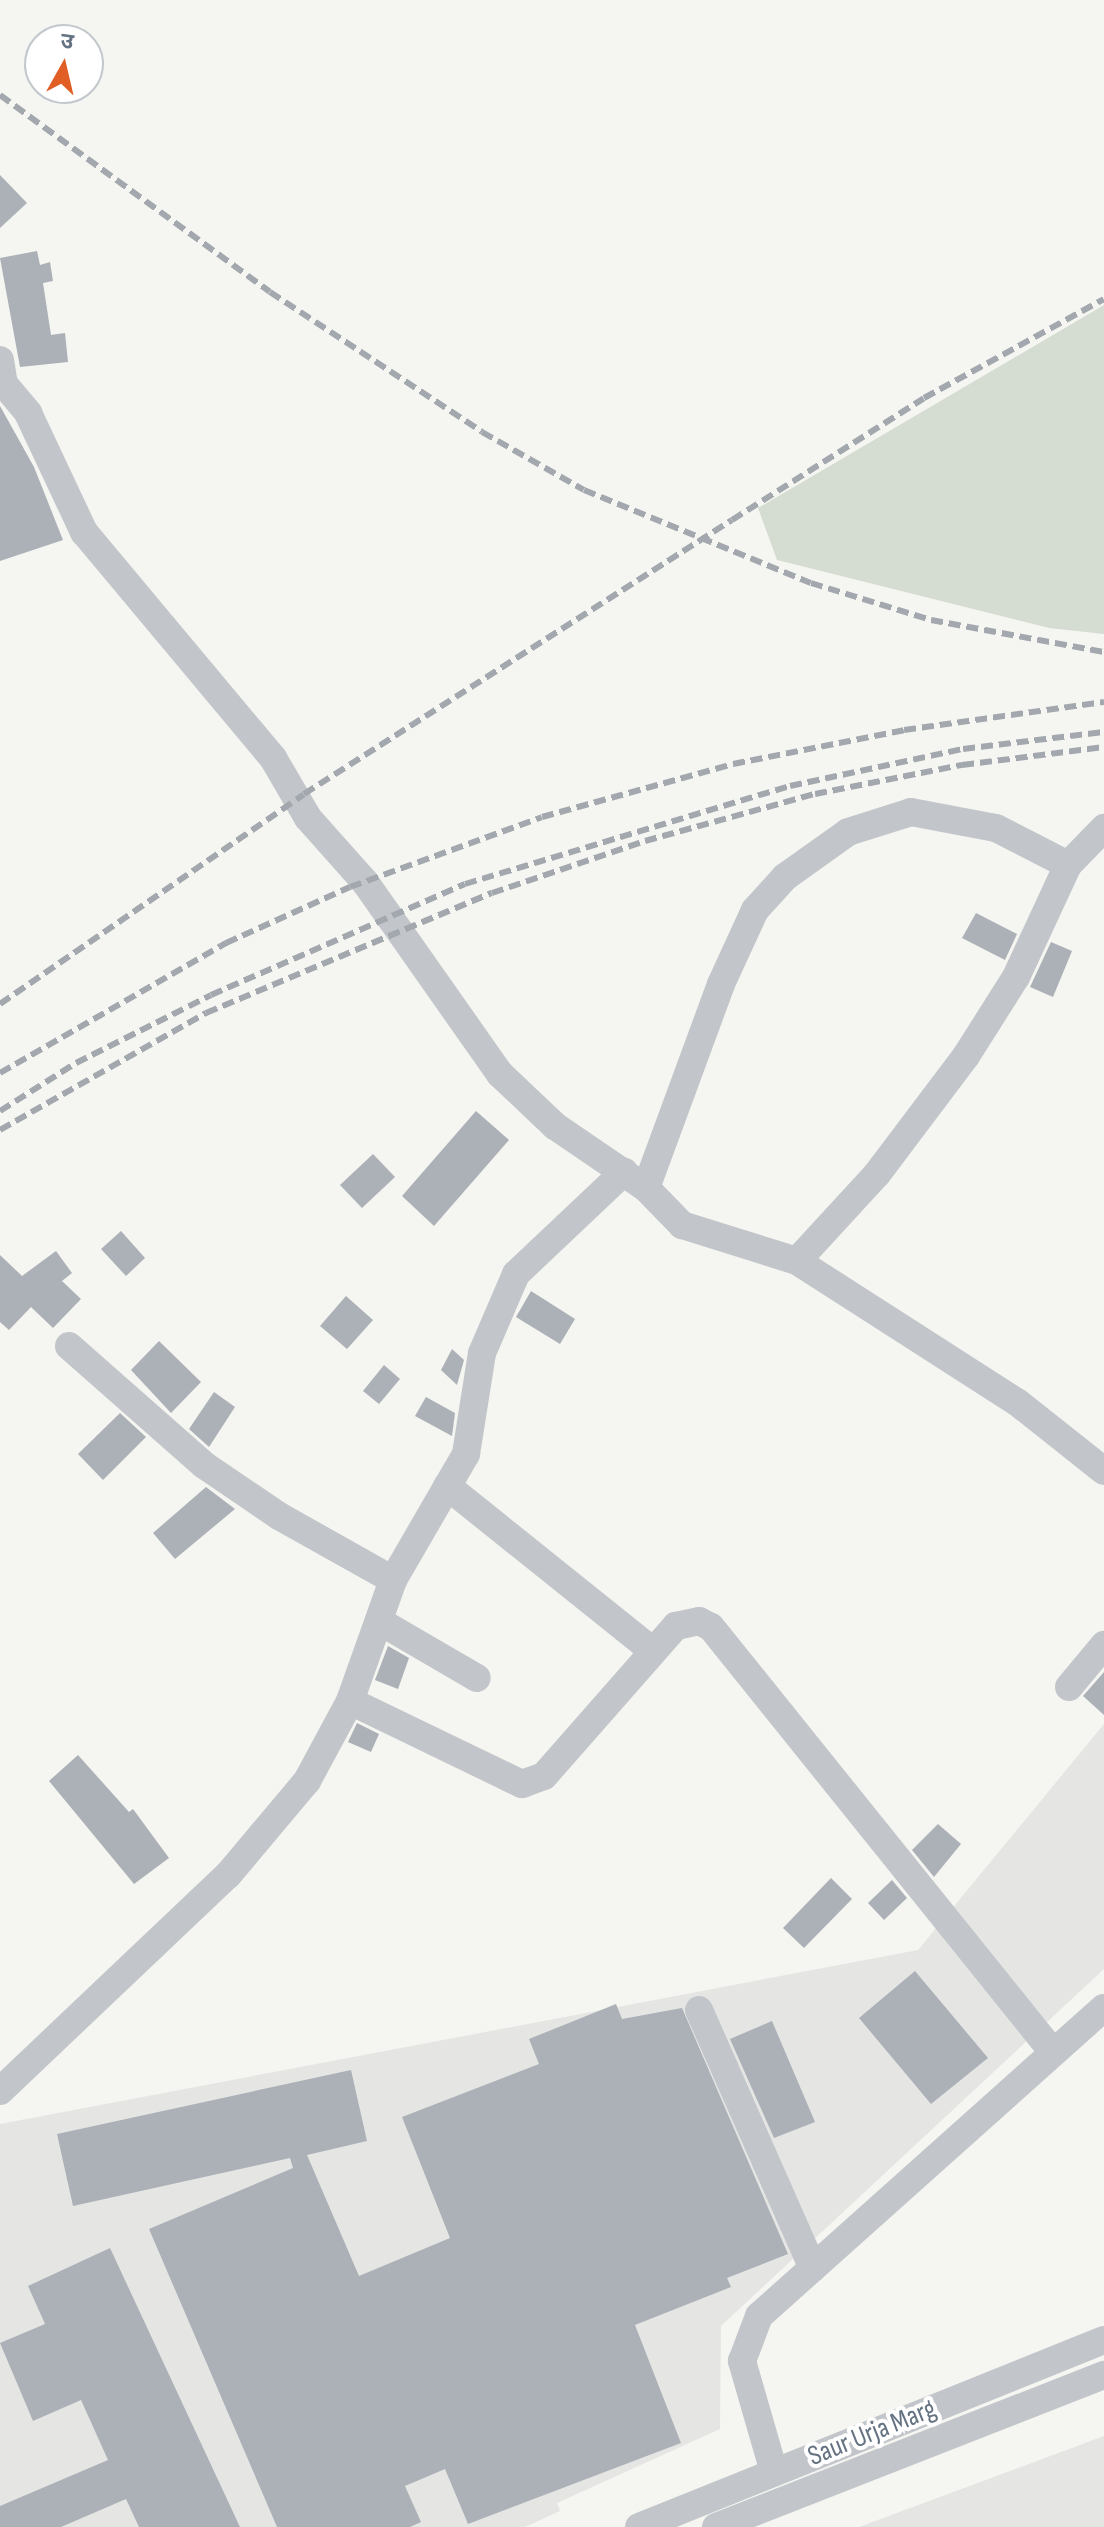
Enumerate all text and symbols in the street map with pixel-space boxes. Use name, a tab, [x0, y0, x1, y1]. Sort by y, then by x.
north arrow	[24, 24, 104, 104]
text: उ	[59, 27, 75, 56]
street label: Saur Urja Marg	[803, 2392, 941, 2474]

